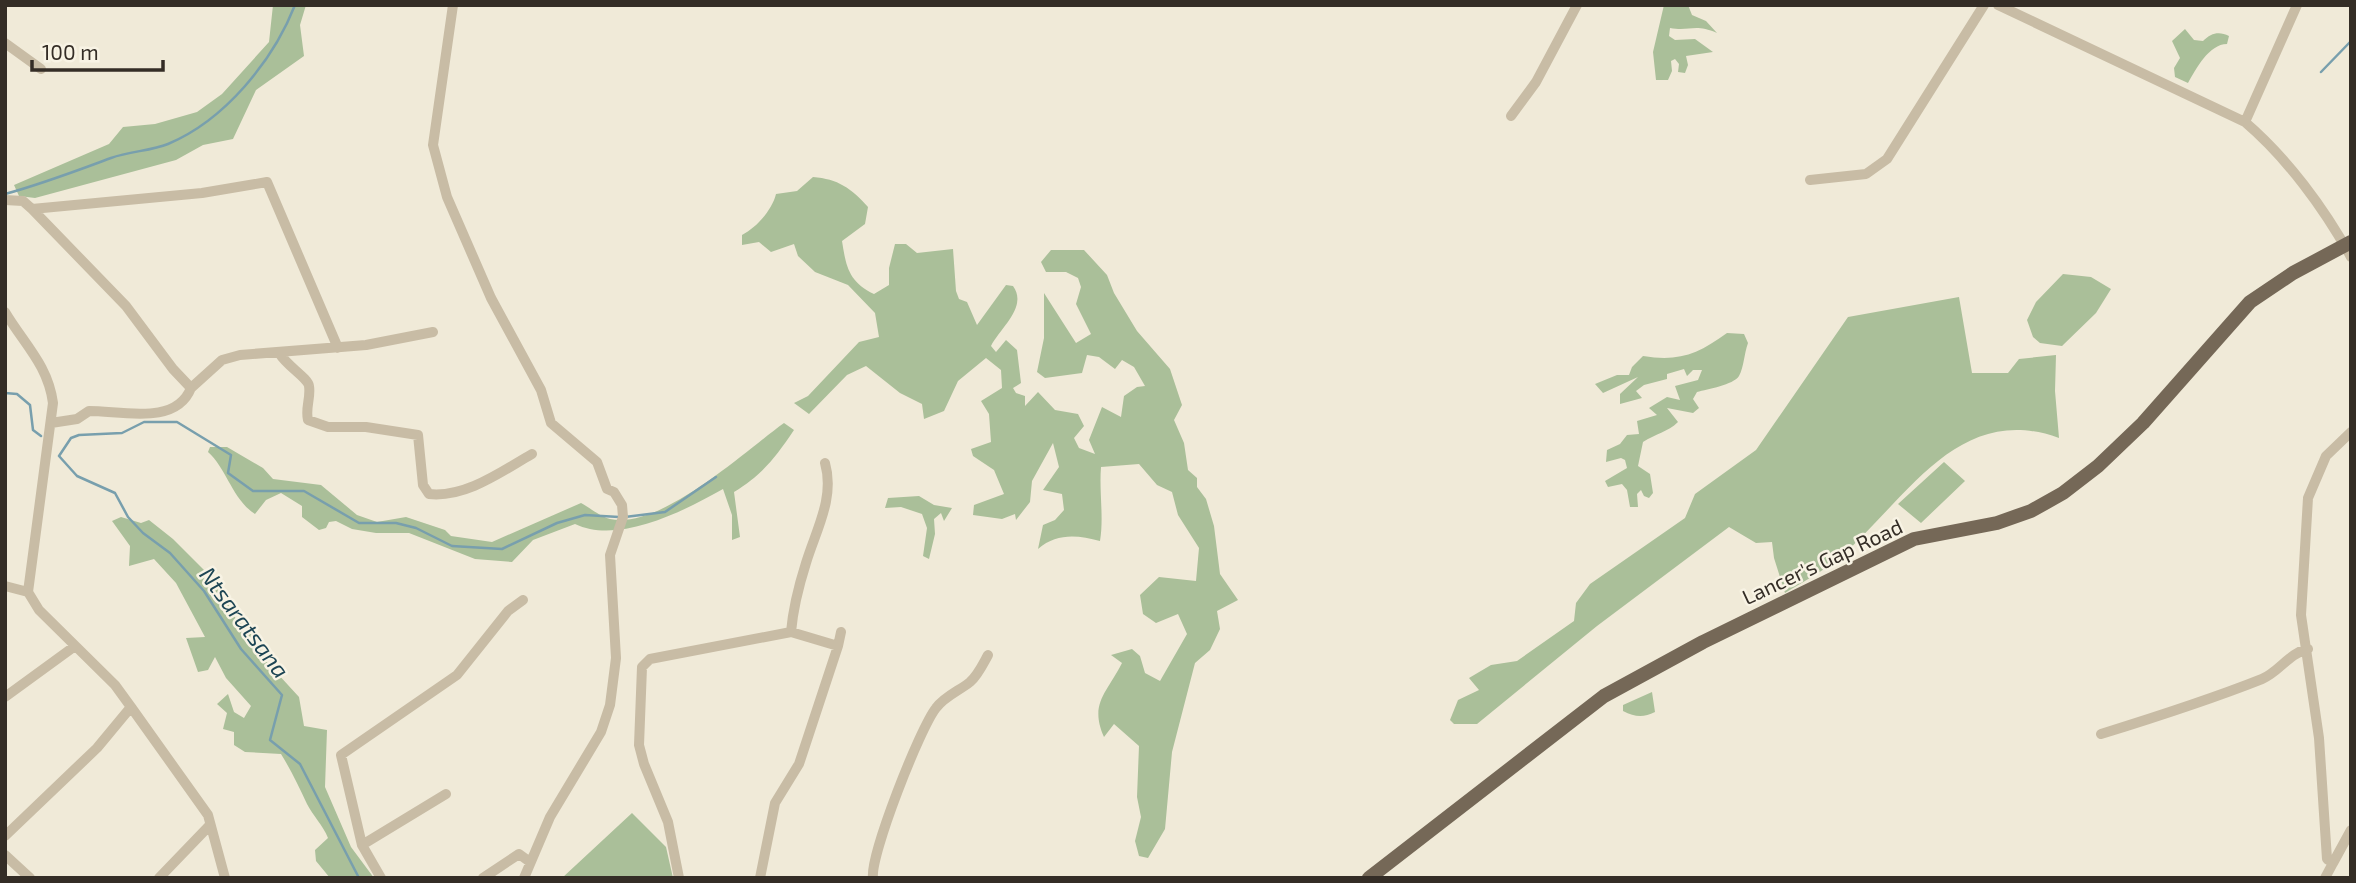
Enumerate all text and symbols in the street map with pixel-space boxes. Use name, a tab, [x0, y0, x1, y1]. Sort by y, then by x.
scale bar	[32, 28, 163, 72]
text: 100 m	[42, 39, 99, 64]
street label: Lancer's Gap Road	[1738, 513, 1906, 609]
water label: Ntsaratsana	[194, 561, 296, 683]

